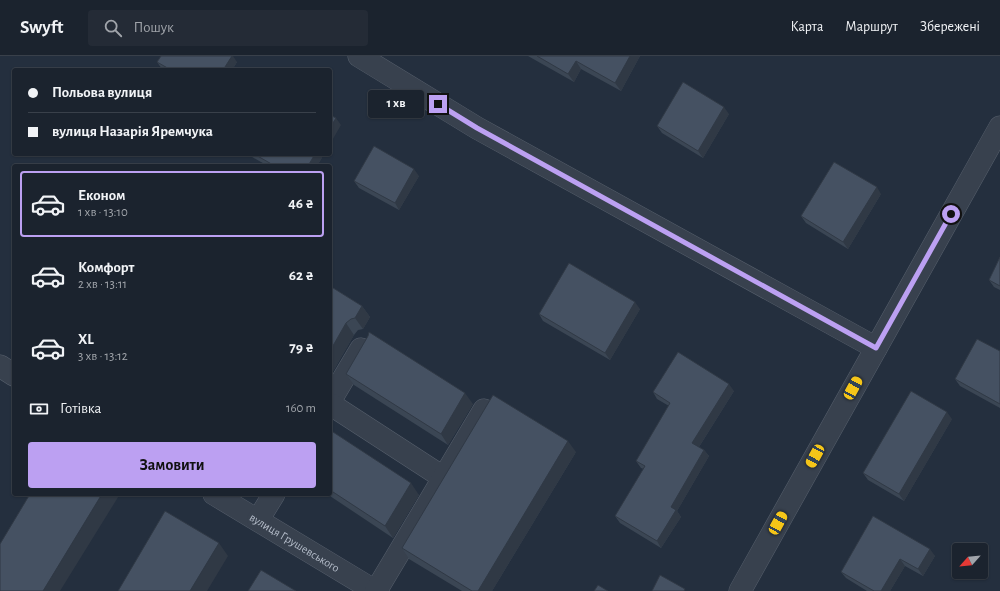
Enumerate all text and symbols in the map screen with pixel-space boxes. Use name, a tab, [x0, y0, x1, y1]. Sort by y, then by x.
search box	[88, 10, 368, 46]
icon: search	[102, 17, 124, 39]
text: Swyft	[20, 18, 64, 37]
text: Пошук	[134, 20, 174, 35]
text: Карта	[790, 20, 823, 34]
text: Маршрут	[845, 20, 898, 34]
text: Збережені	[920, 20, 980, 34]
text: Польова вулиця	[52, 85, 152, 100]
callout: 1 хв	[368, 90, 424, 118]
route end	[429, 95, 447, 113]
text: 1 хв	[386, 97, 406, 110]
text: вулиця Назарія Яремчука	[52, 124, 213, 139]
icon: car	[30, 186, 66, 222]
text: Економ	[78, 188, 126, 203]
text: 46 ₴	[288, 196, 314, 211]
route start	[942, 205, 960, 223]
text: 1 хв · 13:10	[78, 206, 128, 219]
icon: car	[30, 258, 66, 294]
text: Комфорт	[78, 260, 134, 275]
text: 62 ₴	[289, 268, 314, 283]
text: 2 хв · 13:11	[78, 278, 127, 291]
icon: car	[30, 330, 66, 366]
text: XL	[78, 332, 94, 347]
text: 79 ₴	[289, 340, 314, 355]
text: 3 хв · 13:12	[78, 350, 128, 363]
car	[842, 375, 864, 401]
icon: cash	[28, 398, 50, 420]
text: Готівка	[60, 401, 101, 416]
text: 160 m	[286, 402, 316, 415]
button: Замовити	[28, 442, 316, 488]
car	[804, 443, 826, 469]
car	[767, 510, 789, 536]
street label: вулиця Грушевського	[247, 511, 342, 574]
north arrow	[952, 543, 988, 579]
map controls	[952, 543, 988, 579]

